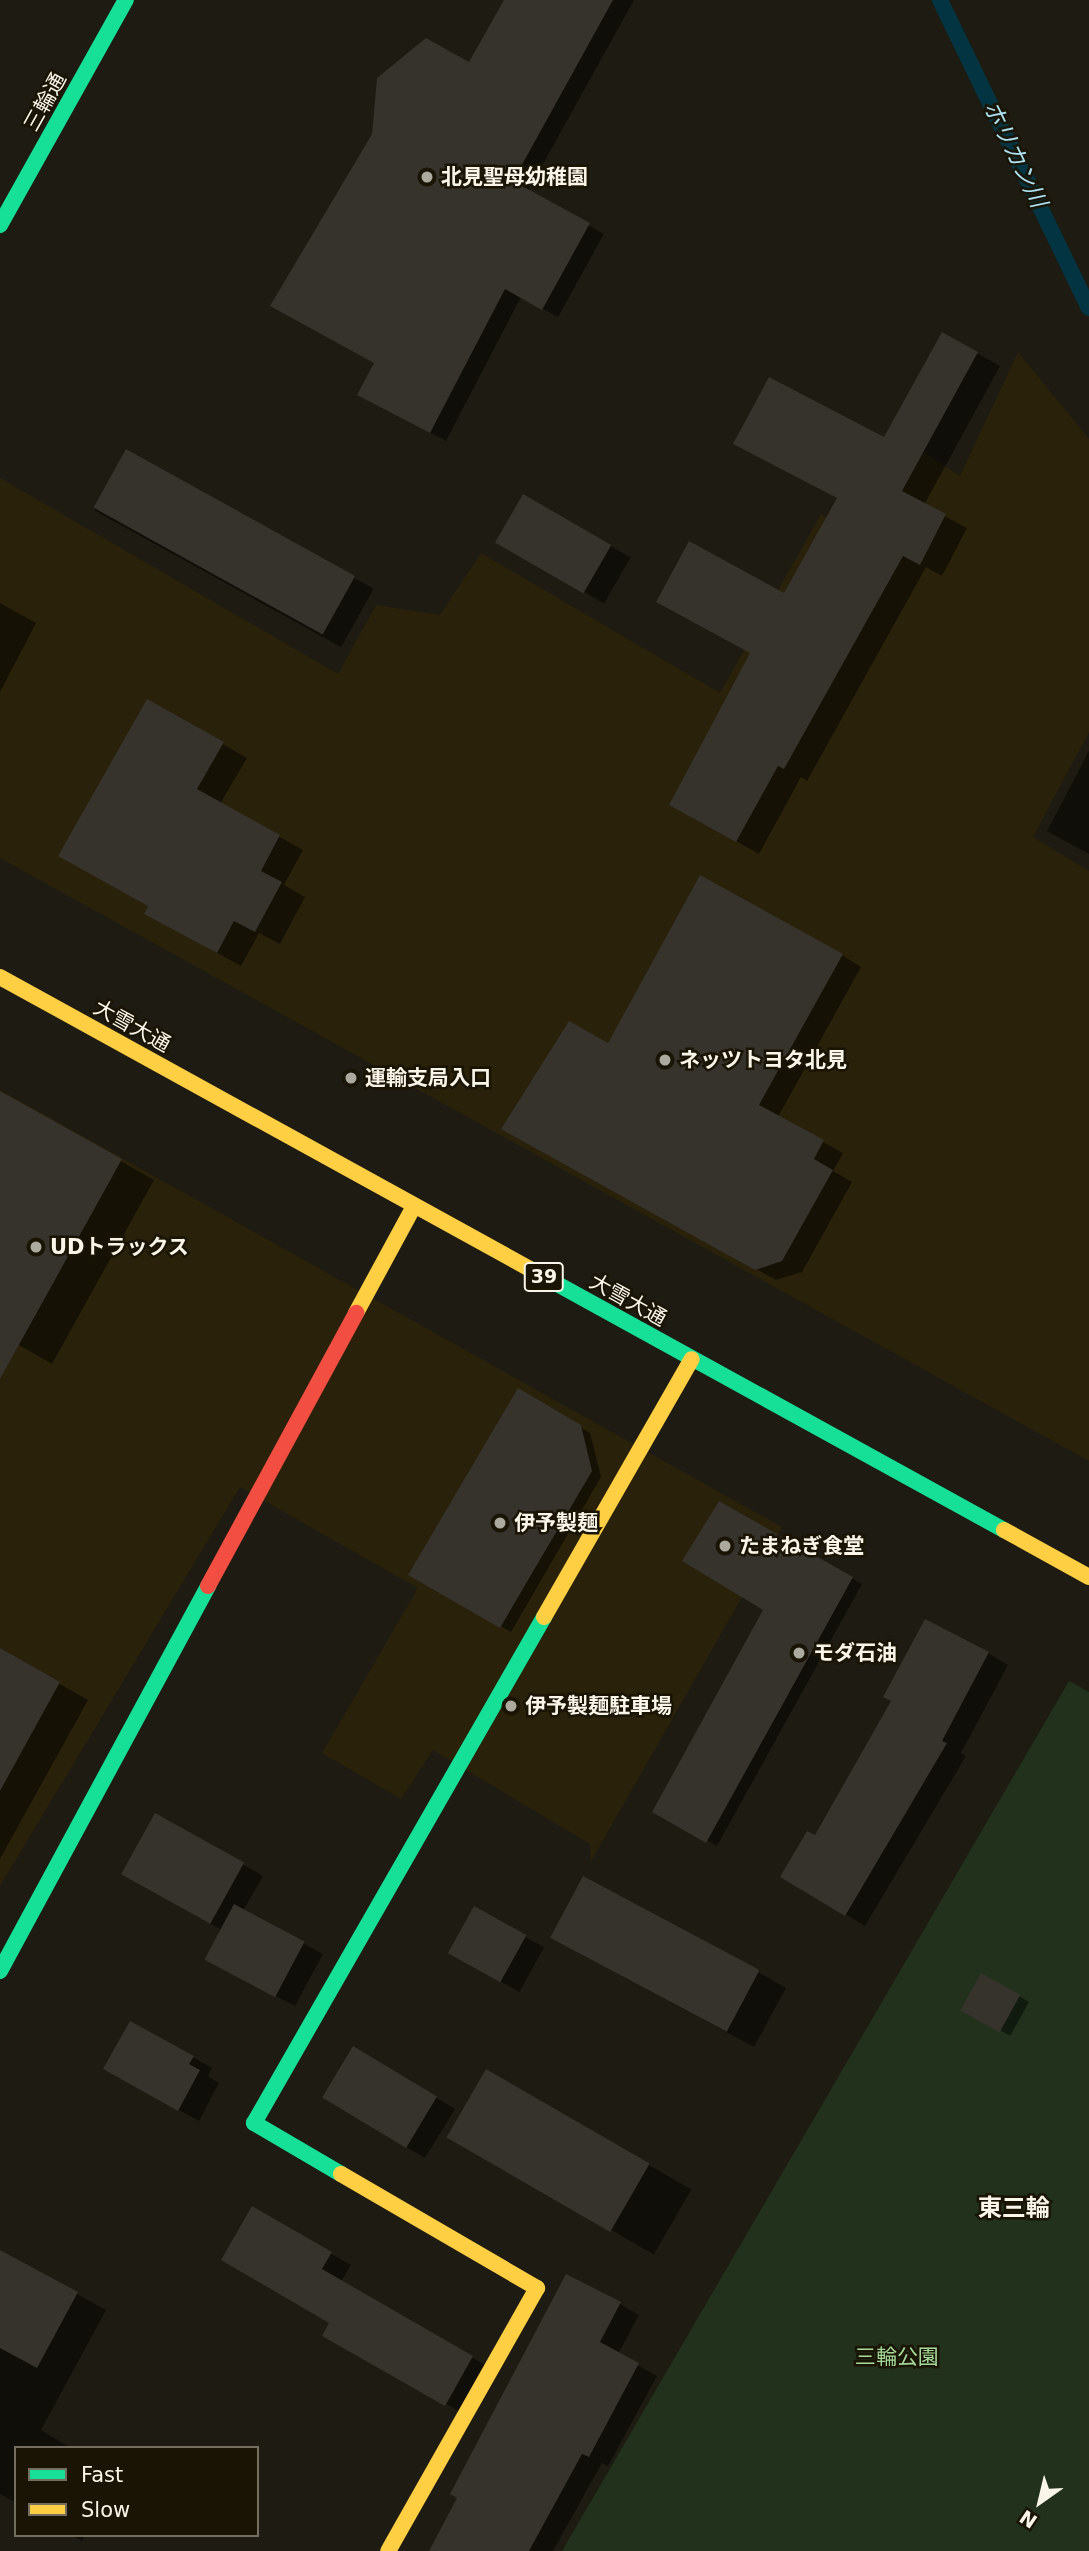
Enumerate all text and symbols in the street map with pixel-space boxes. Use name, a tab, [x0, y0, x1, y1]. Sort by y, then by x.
street label: 三輪通	[19, 68, 71, 136]
water label: ホリカン川	[977, 96, 1053, 212]
place label: 北見聖母幼稚園	[441, 164, 588, 190]
marker: 北見聖母幼稚園	[419, 169, 435, 185]
street label: 大雪大通	[89, 995, 175, 1057]
place label: ネッツトヨタ北見	[679, 1047, 847, 1073]
marker: ネッツトヨタ北見	[657, 1052, 673, 1068]
place label: 運輸支局入口	[365, 1065, 491, 1091]
marker: 運輸支局入口	[343, 1070, 359, 1086]
place label: UDトラックス	[50, 1234, 189, 1260]
marker: UDトラックス	[28, 1239, 44, 1255]
road number: 39	[523, 1261, 565, 1292]
street label: 大雪大通	[585, 1269, 671, 1331]
place label: 伊予製麺	[514, 1510, 598, 1536]
marker: 伊予製麺	[492, 1515, 508, 1531]
place label: たまねぎ食堂	[739, 1533, 865, 1559]
marker: たまねぎ食堂	[717, 1538, 733, 1554]
place label: モダ石油	[813, 1640, 897, 1666]
marker: モダ石油	[791, 1645, 807, 1661]
place label: 伊予製麺駐車場	[525, 1693, 672, 1719]
marker: 伊予製麺駐車場	[503, 1698, 519, 1714]
district label: 東三輪	[978, 2195, 1050, 2223]
park label: 三輪公園	[855, 2344, 939, 2370]
legend	[14, 2446, 259, 2537]
text: Fast	[81, 2463, 123, 2487]
north arrow	[1005, 2467, 1075, 2537]
text: Slow	[81, 2498, 130, 2522]
text: N	[1016, 2506, 1041, 2533]

